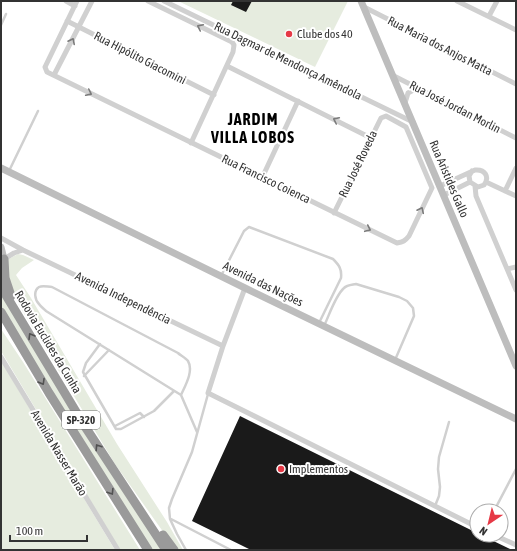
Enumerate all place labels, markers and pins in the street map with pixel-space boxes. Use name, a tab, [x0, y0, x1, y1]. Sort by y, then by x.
place label: Clube dos 40	[297, 27, 353, 41]
marker: Clube dos 40	[284, 29, 294, 39]
place label: Implementos	[289, 462, 348, 476]
marker: Implementos	[276, 464, 286, 474]

